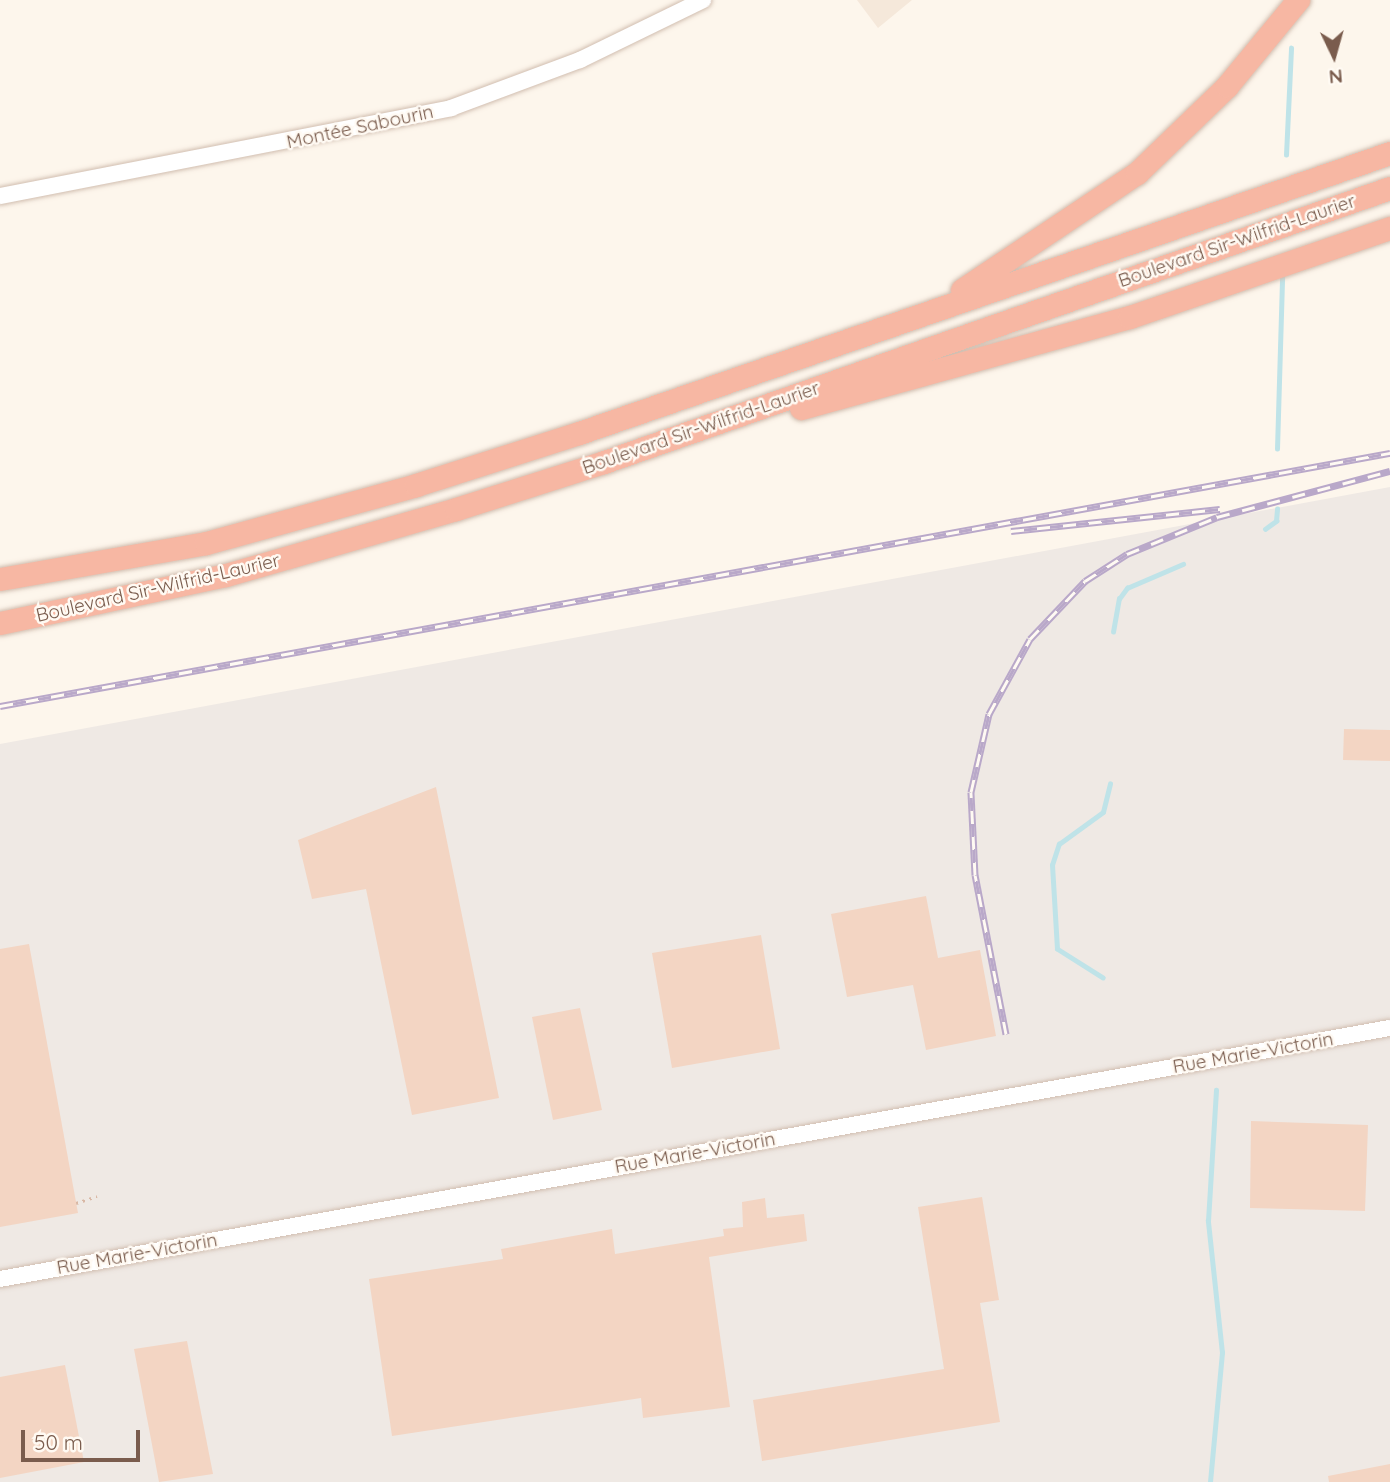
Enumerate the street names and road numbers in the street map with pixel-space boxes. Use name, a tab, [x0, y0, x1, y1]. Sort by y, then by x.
street label: Montée Sabourin	[284, 100, 436, 154]
street label: Boulevard Sir-Wilfrid-Laurier	[1115, 190, 1359, 292]
street label: Boulevard Sir-Wilfrid-Laurier	[579, 377, 823, 479]
street label: Boulevard Sir-Wilfrid-Laurier	[34, 549, 282, 627]
street label: Rue Marie-Victorin	[1171, 1028, 1335, 1078]
street label: Rue Marie-Victorin	[613, 1128, 777, 1178]
street label: Rue Marie-Victorin	[55, 1229, 219, 1279]

